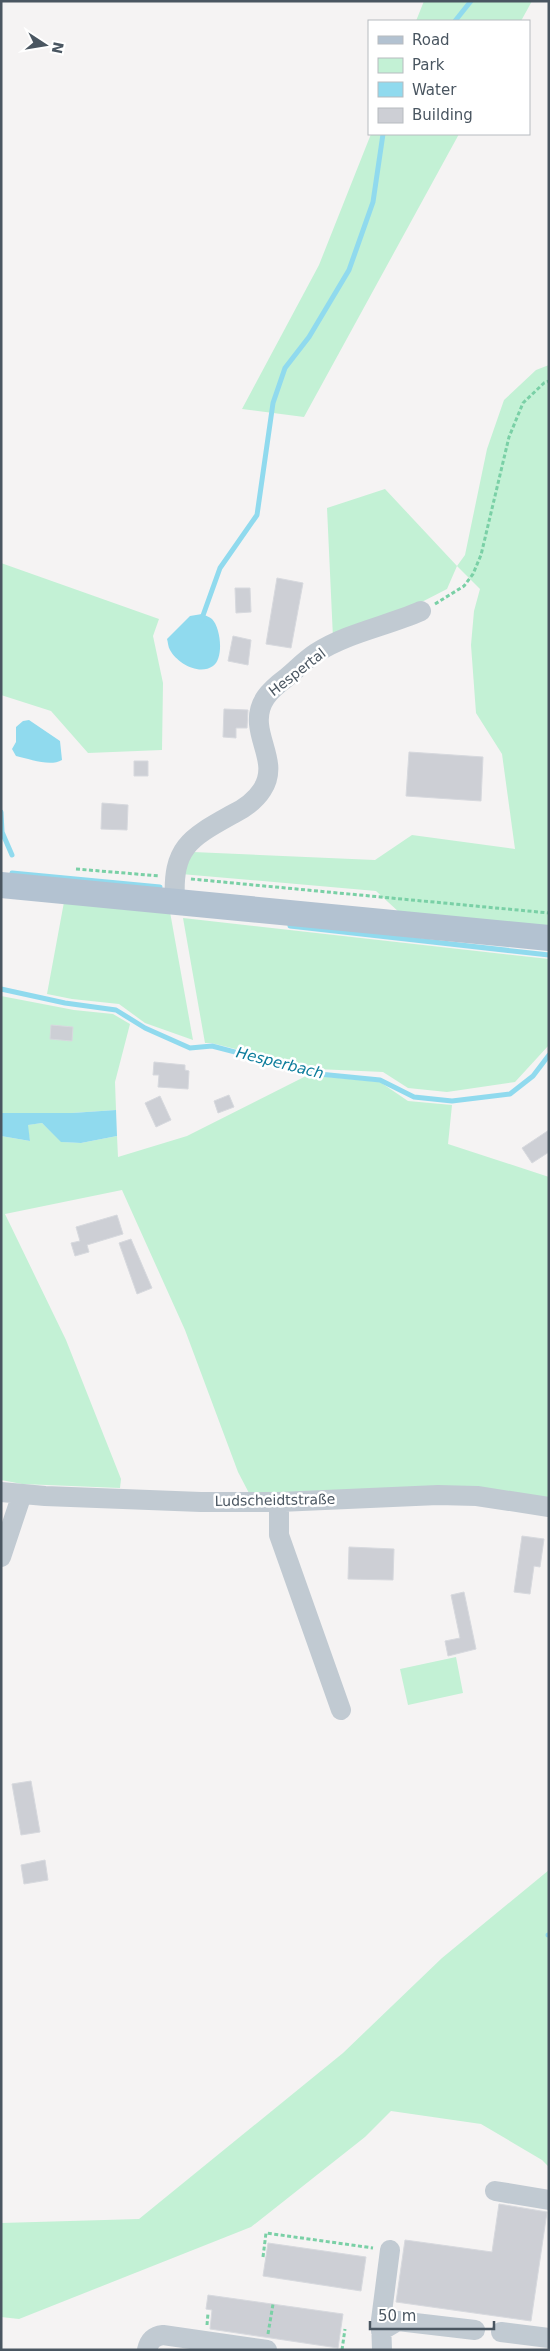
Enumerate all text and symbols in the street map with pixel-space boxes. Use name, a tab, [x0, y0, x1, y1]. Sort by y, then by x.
north arrow	[20, 20, 70, 70]
legend	[368, 20, 530, 135]
text: Road	[412, 31, 450, 49]
text: N	[49, 40, 67, 55]
text: Park	[412, 56, 445, 74]
text: Water	[412, 81, 457, 99]
text: Building	[412, 106, 473, 124]
street label: Hespertal	[265, 645, 329, 699]
water label: Hesperbach	[234, 1043, 326, 1083]
street label: Ludscheidtstraße	[215, 1491, 335, 1509]
scale bar	[370, 2298, 494, 2330]
text: 50 m	[378, 2307, 416, 2325]

